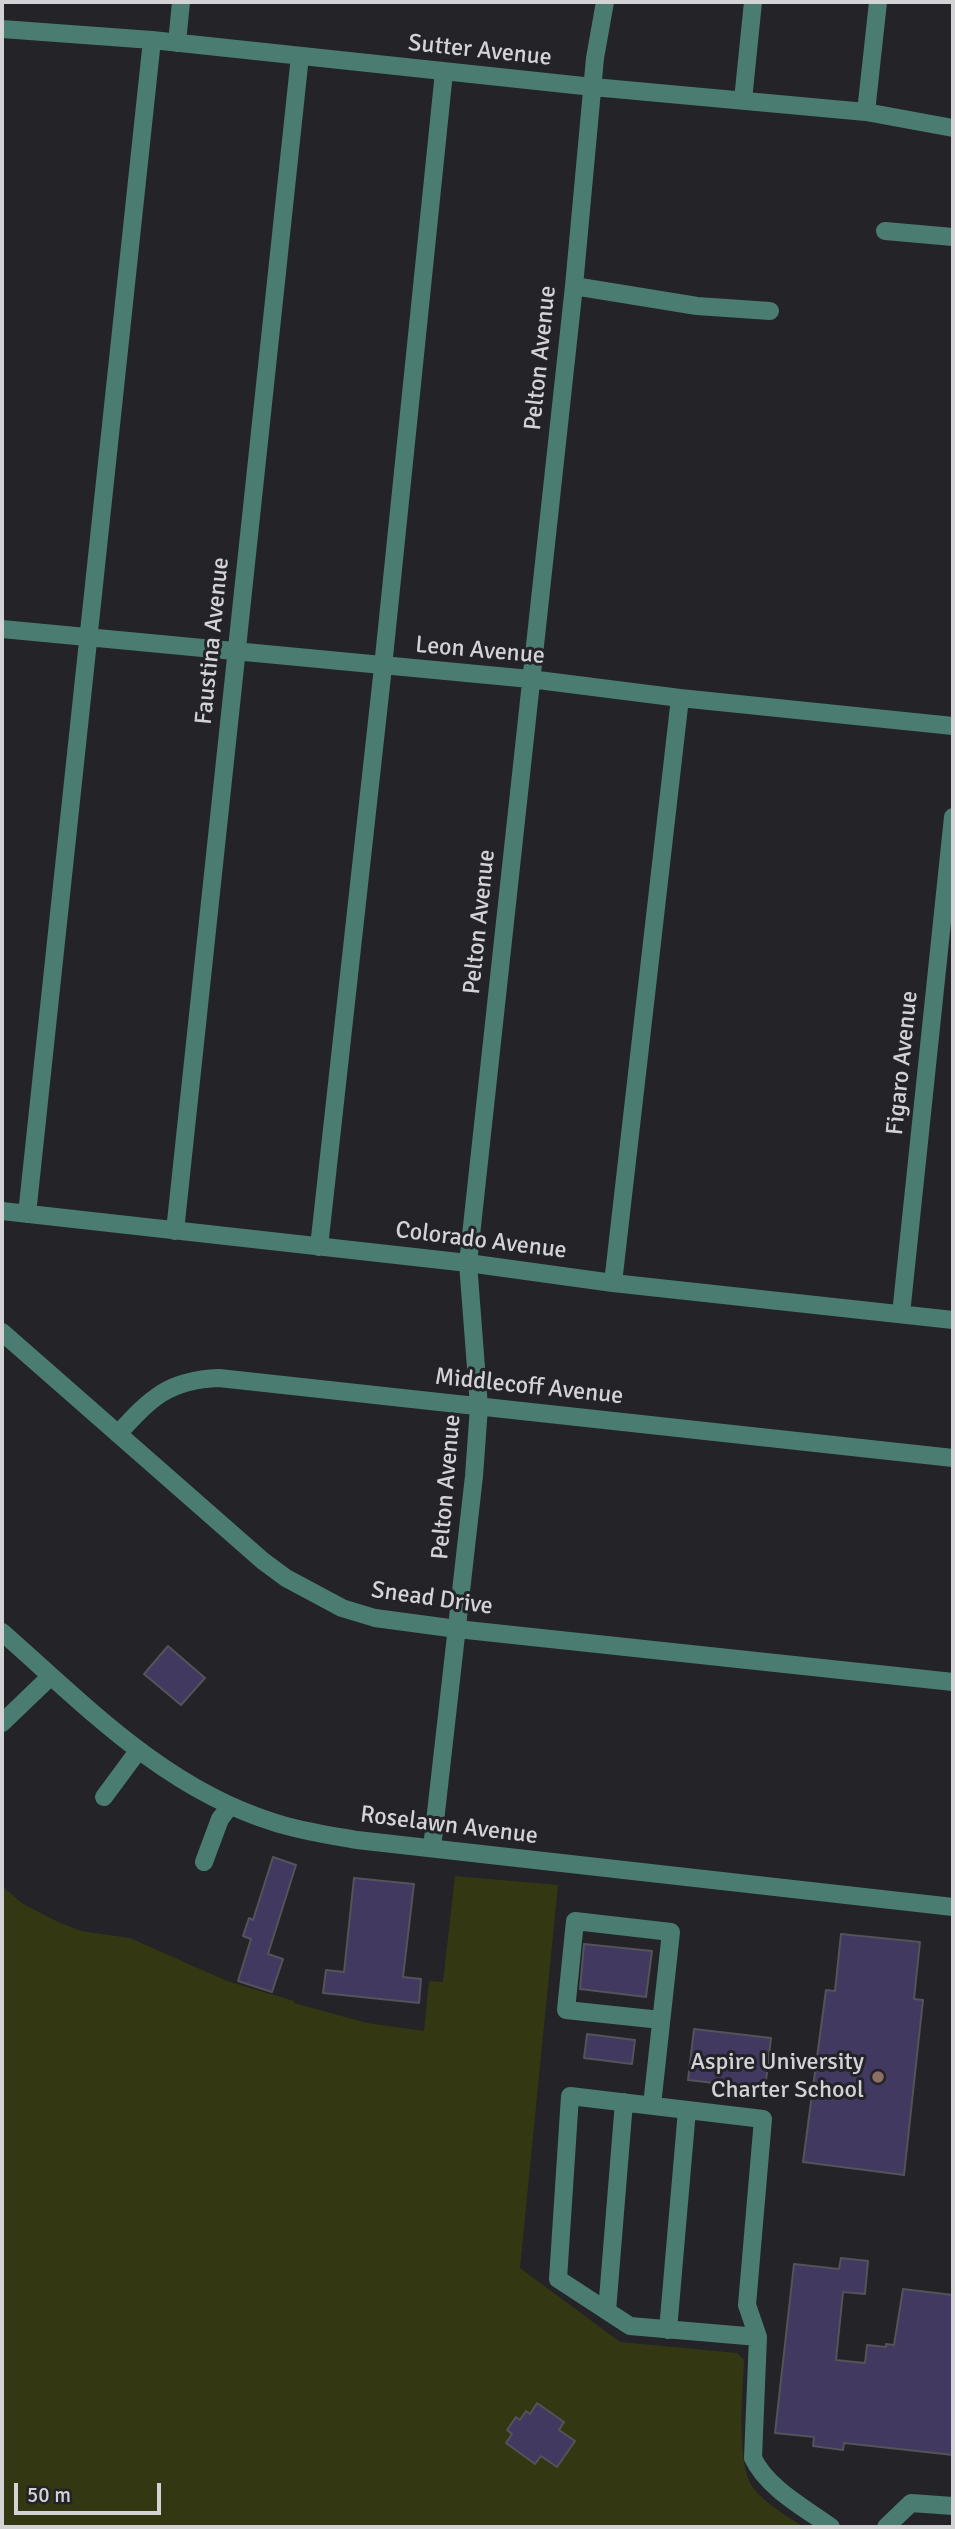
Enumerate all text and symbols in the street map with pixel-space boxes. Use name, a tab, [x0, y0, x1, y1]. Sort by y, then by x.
street label: Sutter Avenue	[407, 29, 553, 73]
street label: Pelton Avenue	[519, 284, 563, 432]
street label: Faustina Avenue	[190, 556, 236, 726]
street label: Leon Avenue	[414, 631, 546, 671]
street label: Pelton Avenue	[458, 848, 502, 996]
street label: Figaro Avenue	[881, 989, 925, 1137]
street label: Colorado Avenue	[394, 1216, 568, 1266]
street label: Middlecoff Avenue	[433, 1363, 625, 1411]
street label: Pelton Avenue	[426, 1413, 468, 1561]
street label: Snead Drive	[369, 1576, 495, 1622]
street label: Roselawn Avenue	[358, 1801, 540, 1851]
place label: Aspire University Charter School	[690, 2049, 864, 2105]
marker: Aspire University Charter School	[870, 2069, 886, 2085]
scale bar	[18, 2470, 164, 2514]
text: 50 m	[27, 2482, 71, 2508]

